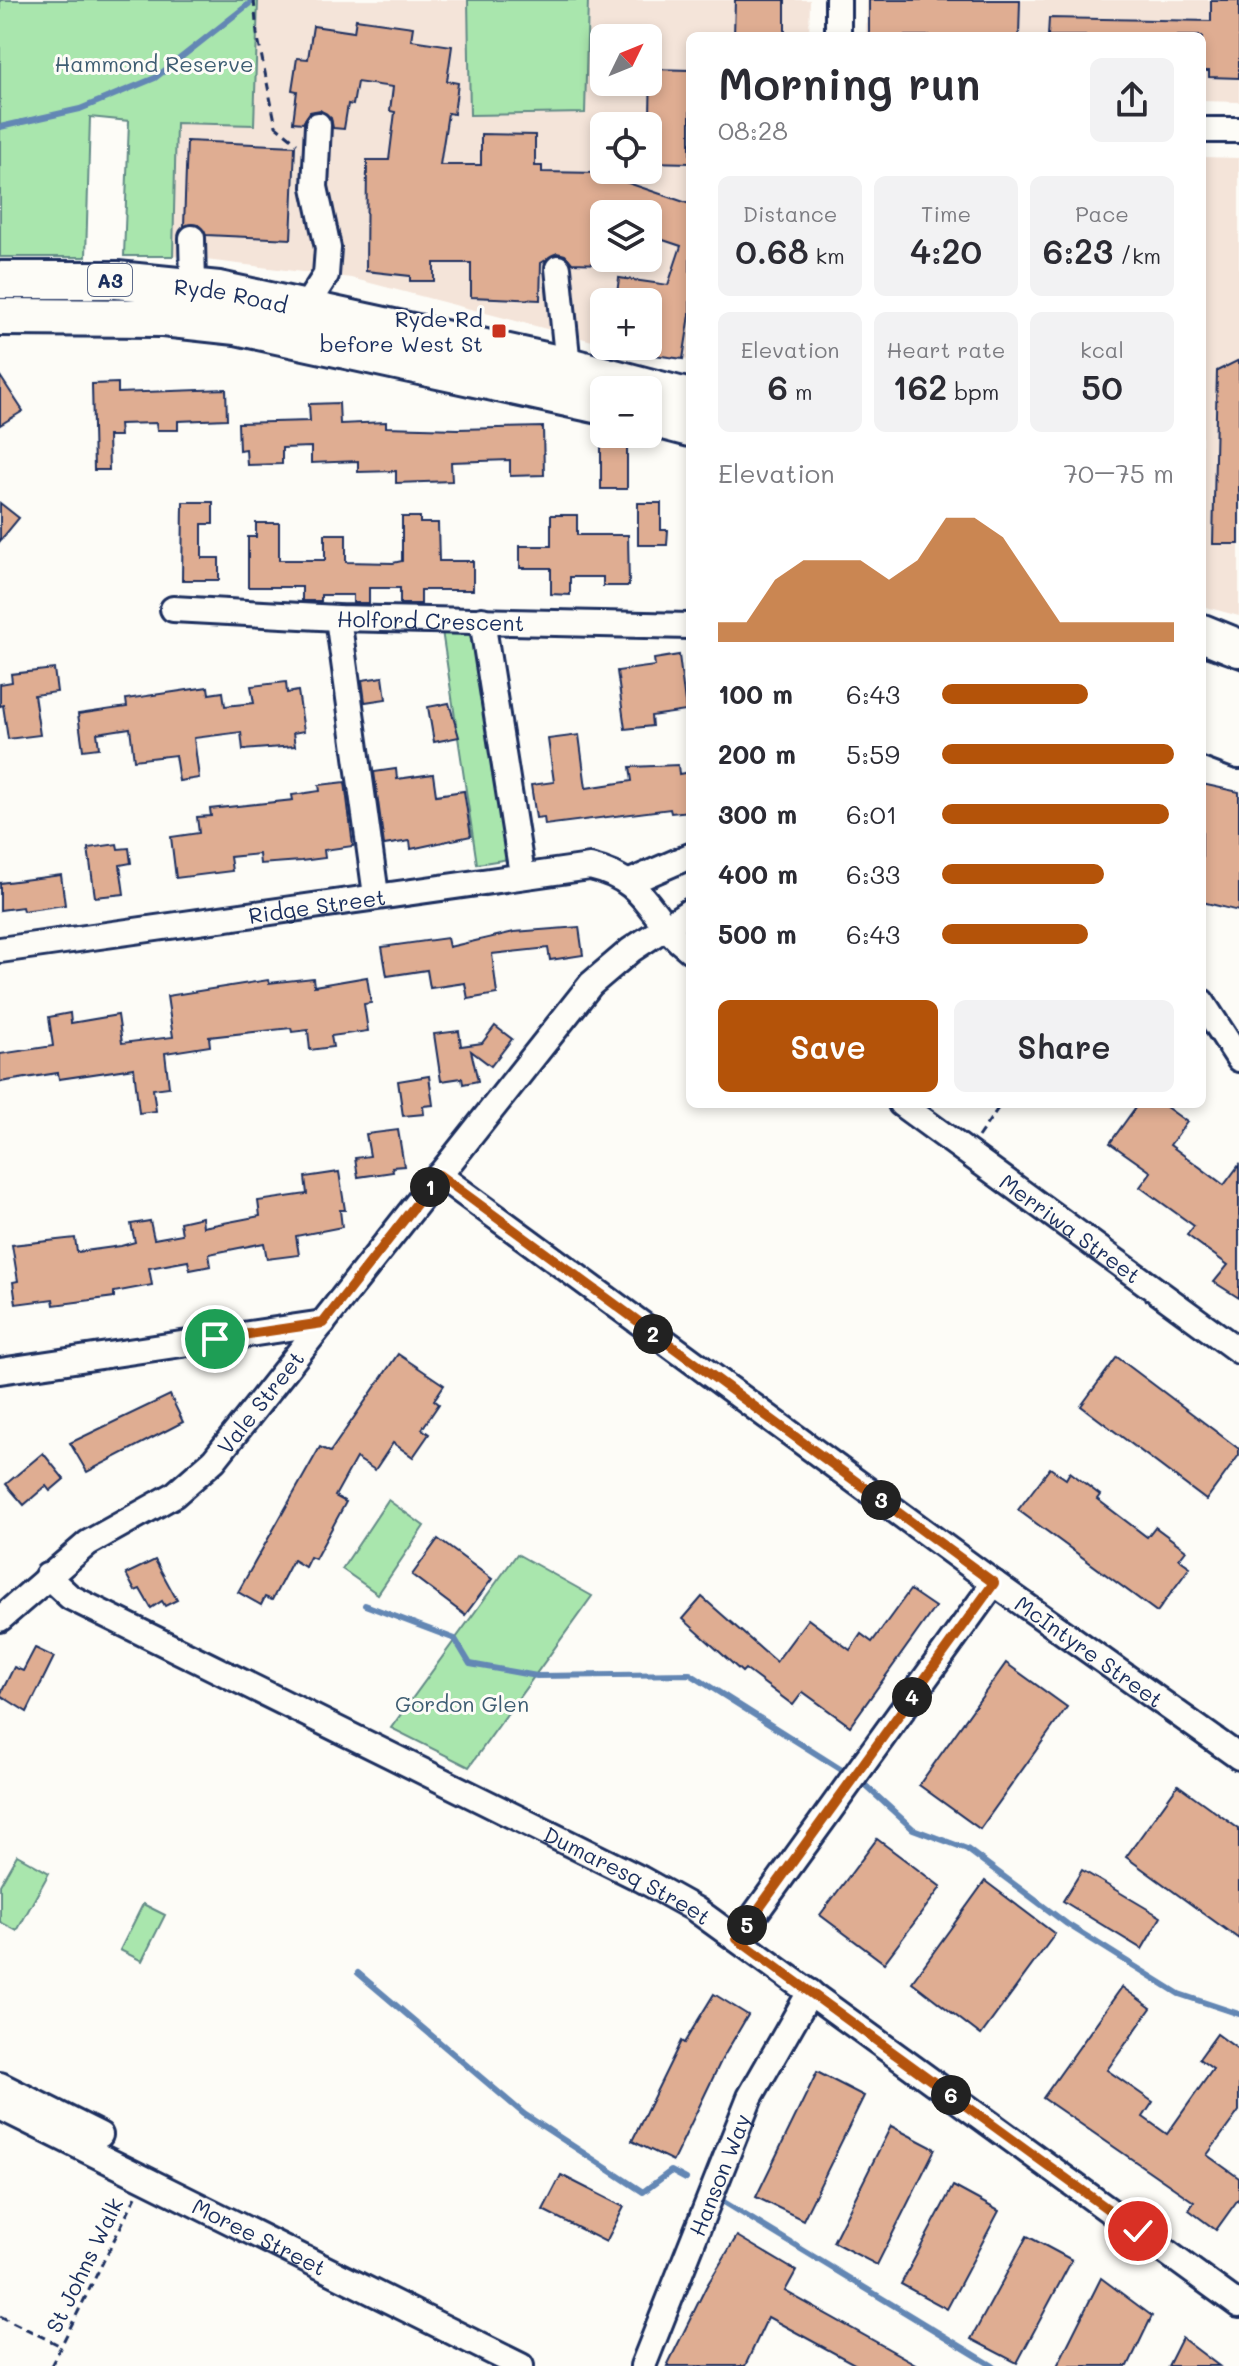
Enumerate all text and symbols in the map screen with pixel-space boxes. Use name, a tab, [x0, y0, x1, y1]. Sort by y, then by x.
north arrow	[590, 24, 662, 96]
map controls	[590, 24, 662, 448]
park label: Hammond Reserve	[54, 49, 254, 78]
text: Morning run	[718, 54, 981, 111]
button: share	[1090, 58, 1174, 142]
button: locate	[590, 112, 662, 184]
text: 08:28	[718, 113, 788, 147]
text: Distance	[743, 199, 837, 228]
text: Time	[921, 199, 971, 228]
text: Pace	[1075, 199, 1129, 228]
button: layers	[590, 200, 662, 272]
text: 0.68	[735, 228, 809, 273]
text: 4:20	[910, 228, 982, 273]
text: 6:23	[1043, 228, 1113, 273]
text: km	[809, 241, 845, 270]
text: /km	[1113, 241, 1161, 270]
road number: A3	[88, 264, 132, 296]
street label: Ryde Road	[173, 271, 291, 319]
button: +	[590, 288, 662, 360]
place label: Ryde Rd before West St	[320, 304, 483, 358]
marker: Ryde Rd before West St	[490, 322, 508, 340]
text: Elevation	[741, 335, 839, 364]
text: Heart rate	[887, 335, 1005, 364]
text: kcal	[1080, 335, 1124, 364]
text: 6	[767, 364, 788, 409]
text: 162	[893, 364, 947, 409]
text: 50	[1081, 364, 1123, 409]
button: −	[590, 376, 662, 448]
text: m	[788, 377, 813, 406]
text: bpm	[947, 377, 999, 406]
text: Elevation	[718, 456, 835, 490]
text: 70–75 m	[1064, 456, 1174, 490]
street label: Holford Crescent	[337, 603, 525, 637]
text: 100 m	[718, 677, 793, 711]
text: 6:43	[846, 677, 900, 711]
text: 200 m	[718, 737, 796, 771]
text: 5:59	[846, 737, 900, 771]
text: 300 m	[718, 797, 797, 831]
text: 6:01	[846, 797, 897, 831]
text: 400 m	[718, 857, 798, 891]
text: 6:33	[846, 857, 900, 891]
street label: Ridge Street	[246, 881, 387, 929]
text: 500 m	[718, 917, 797, 951]
text: 6:43	[846, 917, 900, 951]
button: Save	[718, 1000, 938, 1092]
button: Share	[954, 1000, 1174, 1092]
pin: 1	[410, 1167, 450, 1207]
street label: Merriwa Street	[994, 1167, 1147, 1289]
text: 1	[425, 1172, 435, 1201]
pin	[181, 1305, 249, 1373]
pin: 2	[633, 1314, 673, 1354]
icon: arrive	[193, 1317, 237, 1361]
text: 2	[647, 1319, 659, 1348]
street label: Vale Street	[210, 1344, 310, 1460]
pin: 3	[861, 1480, 901, 1520]
text: 3	[874, 1485, 888, 1514]
street label: McIntyre Street	[1010, 1588, 1169, 1713]
pin: 4	[892, 1677, 932, 1717]
text: 4	[905, 1682, 919, 1711]
park label: Gordon Glen	[395, 1689, 529, 1718]
street label: Dumaresq Street	[539, 1819, 717, 1931]
pin: 5	[727, 1905, 767, 1945]
text: 5	[741, 1910, 753, 1939]
pin: 6	[931, 2075, 971, 2115]
text: 6	[944, 2080, 958, 2109]
street label: Hanson Way	[682, 2109, 756, 2240]
street label: Moree Street	[188, 2191, 332, 2282]
street label: St Johns Walk	[39, 2193, 129, 2337]
pin	[1104, 2197, 1172, 2265]
icon: check	[1116, 2209, 1160, 2253]

